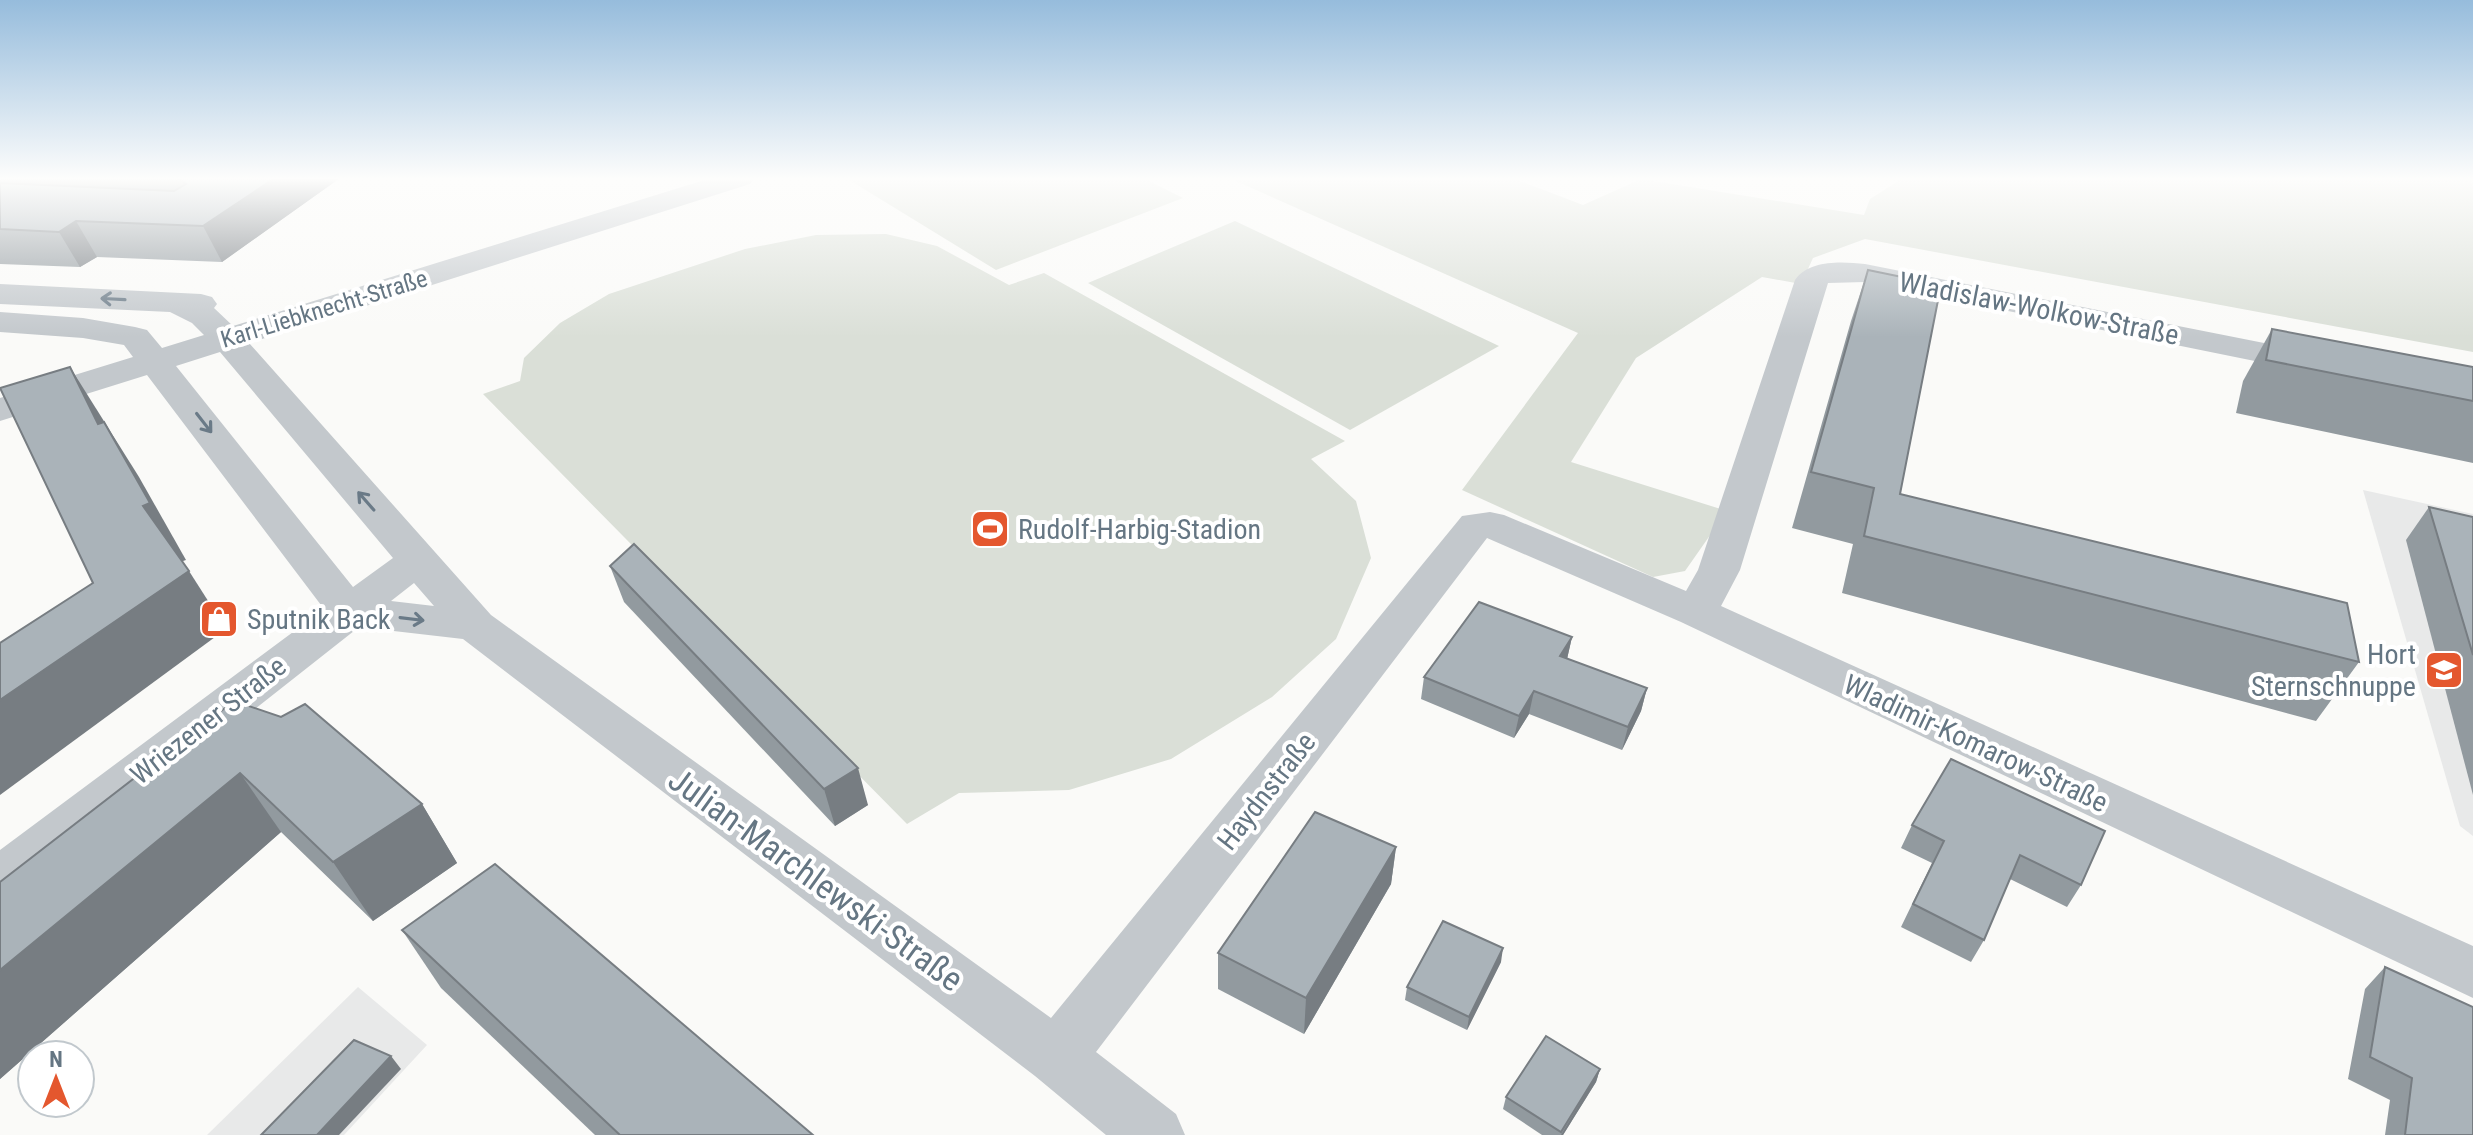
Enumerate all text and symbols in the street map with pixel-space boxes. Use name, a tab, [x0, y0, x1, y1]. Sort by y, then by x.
street label: Karl-Liebknecht-Straße	[217, 264, 431, 354]
street label: Wladislaw-Wolkow-Straße	[1896, 265, 2182, 352]
one-way arrow	[100, 292, 127, 307]
one-way arrow	[196, 412, 213, 433]
one-way arrow	[357, 492, 375, 512]
sports icon: Rudolf-Harbig-Stadion	[969, 508, 1011, 550]
place label: Rudolf-Harbig-Stadion	[1018, 513, 1261, 546]
shop icon: Sputnik Back	[198, 598, 240, 640]
place label: Sputnik Back	[247, 603, 391, 636]
one-way arrow	[398, 611, 425, 626]
place label: Hort Sternschnuppe	[2251, 638, 2416, 703]
school or university icon: Hort Sternschnuppe	[2423, 649, 2465, 691]
street label: Wriezener Straße	[124, 650, 293, 791]
street label: Wladimir-Komarow-Straße	[1839, 668, 2113, 819]
street label: Haydnstraße	[1210, 726, 1322, 857]
street label: Julian-Marchlewski-Straße	[661, 759, 971, 999]
north arrow	[16, 1039, 96, 1119]
text: N	[49, 1047, 63, 1072]

